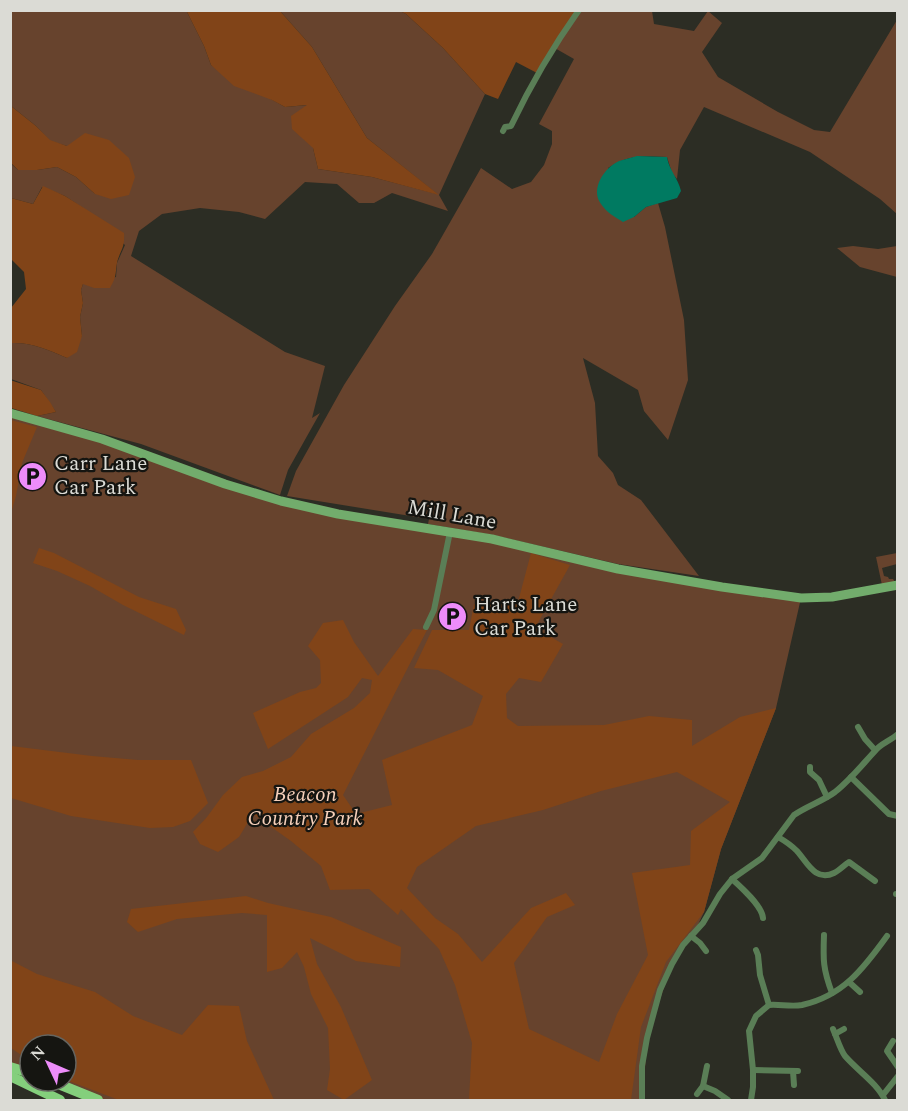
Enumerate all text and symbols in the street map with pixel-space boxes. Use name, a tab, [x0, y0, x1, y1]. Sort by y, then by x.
place label: Carr Lane Car Park	[54, 448, 147, 504]
parking icon: Carr Lane Car Park	[17, 460, 49, 492]
street label: Mill Lane	[405, 491, 499, 539]
place label: Harts Lane Car Park	[474, 589, 577, 645]
parking icon: Harts Lane Car Park	[437, 601, 469, 633]
park label: Beacon Country Park	[248, 779, 363, 835]
north arrow	[18, 1033, 78, 1093]
text: N	[25, 1040, 51, 1066]

